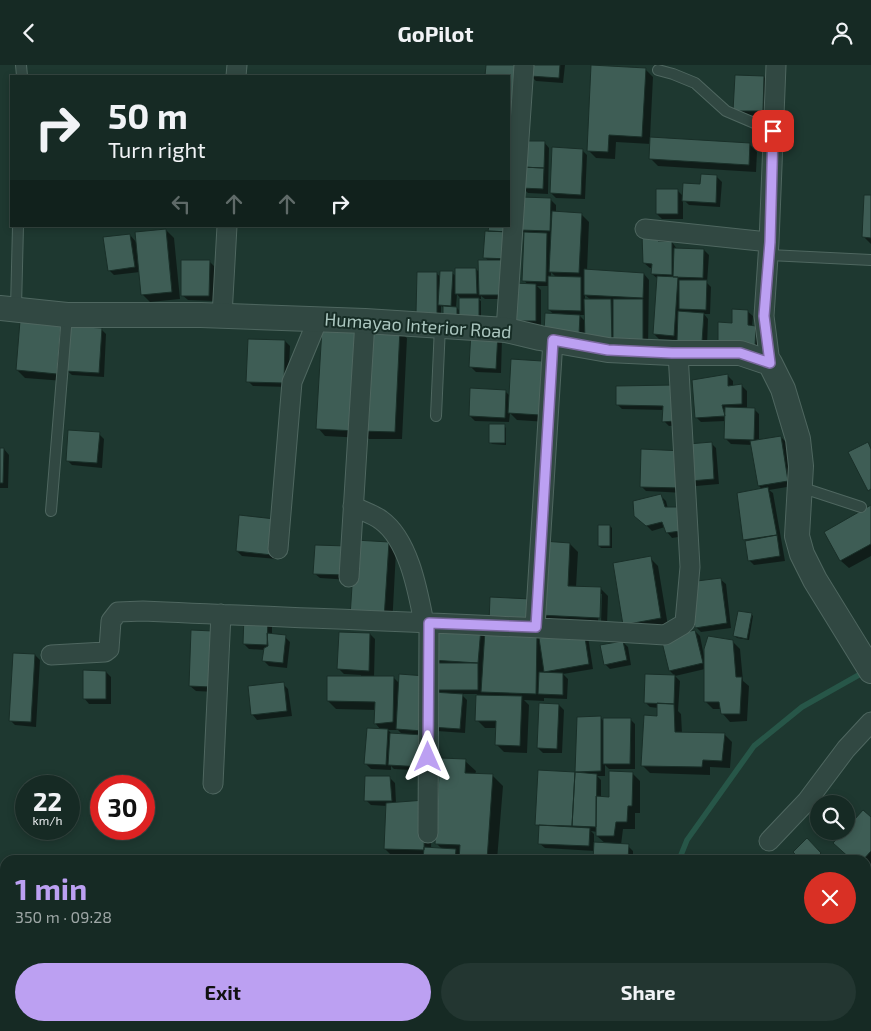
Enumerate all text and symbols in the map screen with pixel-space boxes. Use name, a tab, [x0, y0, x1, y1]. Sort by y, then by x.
icon: back	[15, 19, 43, 47]
icon: person	[828, 19, 856, 47]
text: GoPilot	[397, 20, 474, 46]
text: 50 m	[108, 94, 188, 136]
icon: right	[25, 95, 90, 160]
pin	[752, 110, 794, 152]
icon: arrive	[759, 117, 787, 145]
text: Turn right	[108, 136, 206, 162]
icon: left	[167, 190, 195, 218]
icon: ahead	[220, 190, 248, 218]
icon: ahead	[273, 190, 301, 218]
icon: right	[326, 190, 354, 218]
street label: Humayao Interior Road	[324, 307, 512, 343]
position arrow	[401, 730, 453, 782]
speed limit sign: 30	[90, 775, 155, 840]
text: 22	[33, 786, 62, 816]
map controls	[810, 795, 855, 840]
button: search	[810, 795, 855, 840]
text: km/h	[33, 813, 62, 827]
text: 1 min	[15, 870, 87, 906]
button: close	[804, 872, 856, 924]
text: 350 m · 09:28	[15, 907, 112, 926]
button: Exit	[15, 963, 431, 1021]
button: Share	[441, 963, 856, 1021]

